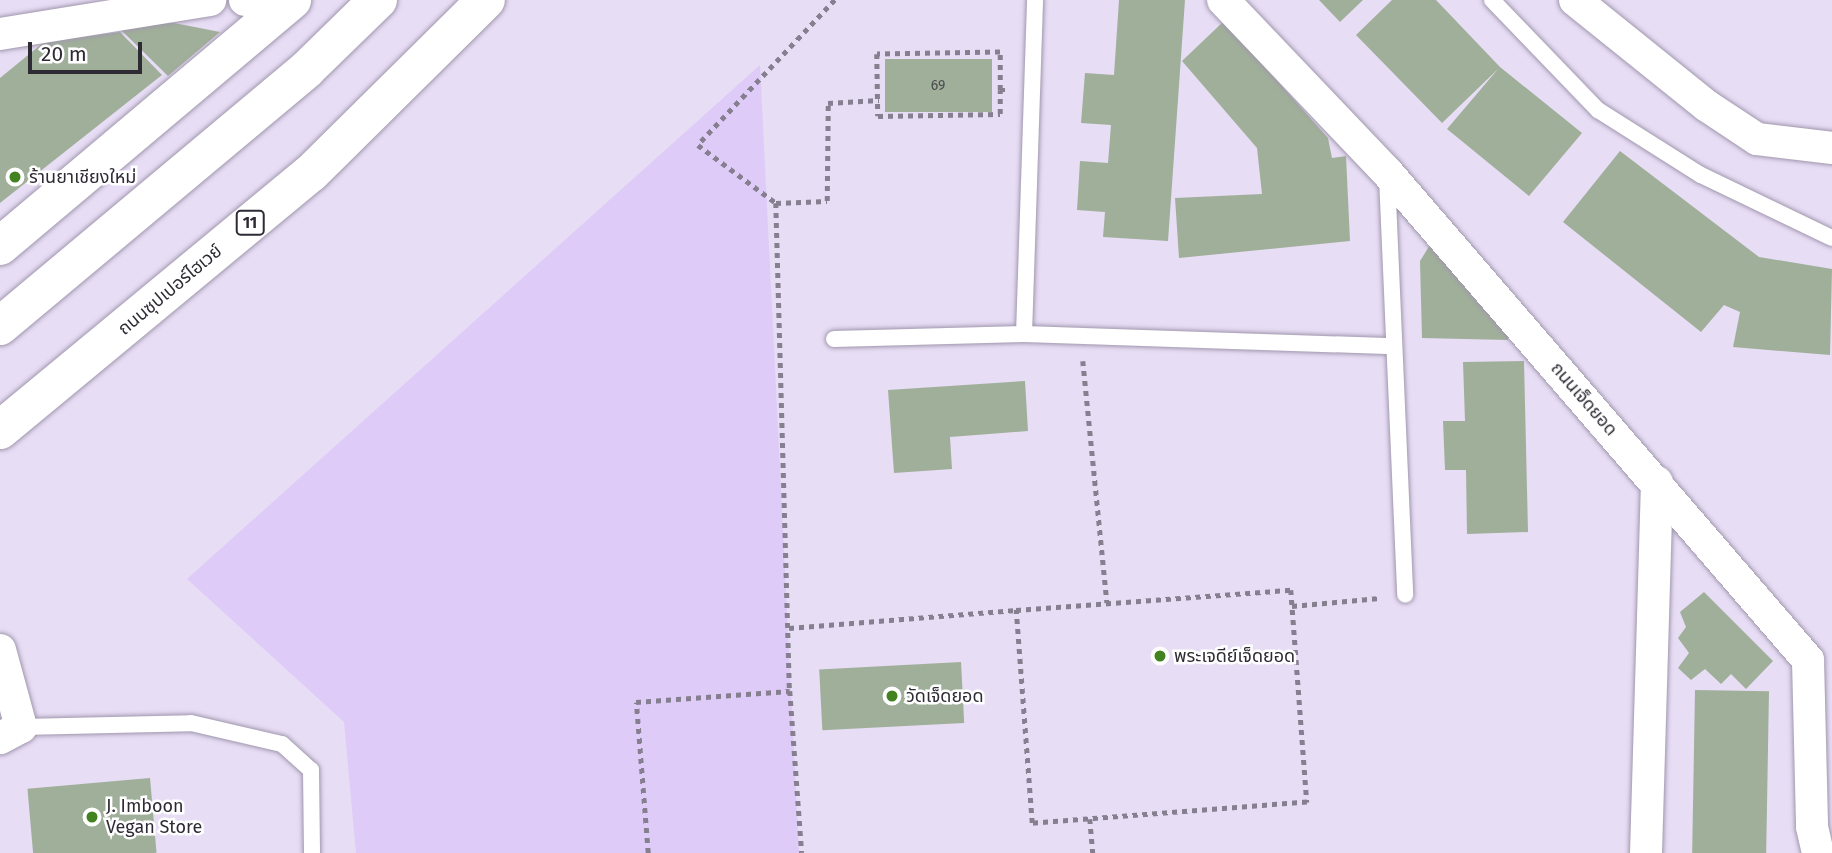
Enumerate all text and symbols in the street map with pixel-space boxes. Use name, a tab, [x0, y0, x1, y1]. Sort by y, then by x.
scale bar	[32, 28, 145, 72]
text: 20 m	[41, 41, 87, 67]
house number: 69	[931, 78, 945, 94]
place label: ร้านยาเชียงใหม่	[29, 166, 136, 188]
marker: ร้านยาเชียงใหม่	[7, 169, 23, 185]
road number: 11	[234, 210, 266, 236]
street label: ถนนซุปเปอร์ไฮเวย์	[114, 240, 226, 340]
street label: ถนนเจ็ดยอด	[1546, 358, 1622, 440]
place label: พระเจดีย์เจ็ดยอด	[1174, 645, 1295, 667]
marker: พระเจดีย์เจ็ดยอด	[1152, 648, 1168, 664]
place label: วัดเจ็ดยอด	[906, 685, 984, 707]
marker: วัดเจ็ดยอด	[884, 688, 900, 704]
place label: J. Imboon Vegan Store	[106, 796, 202, 838]
marker: J. Imboon Vegan Store	[84, 809, 100, 825]

